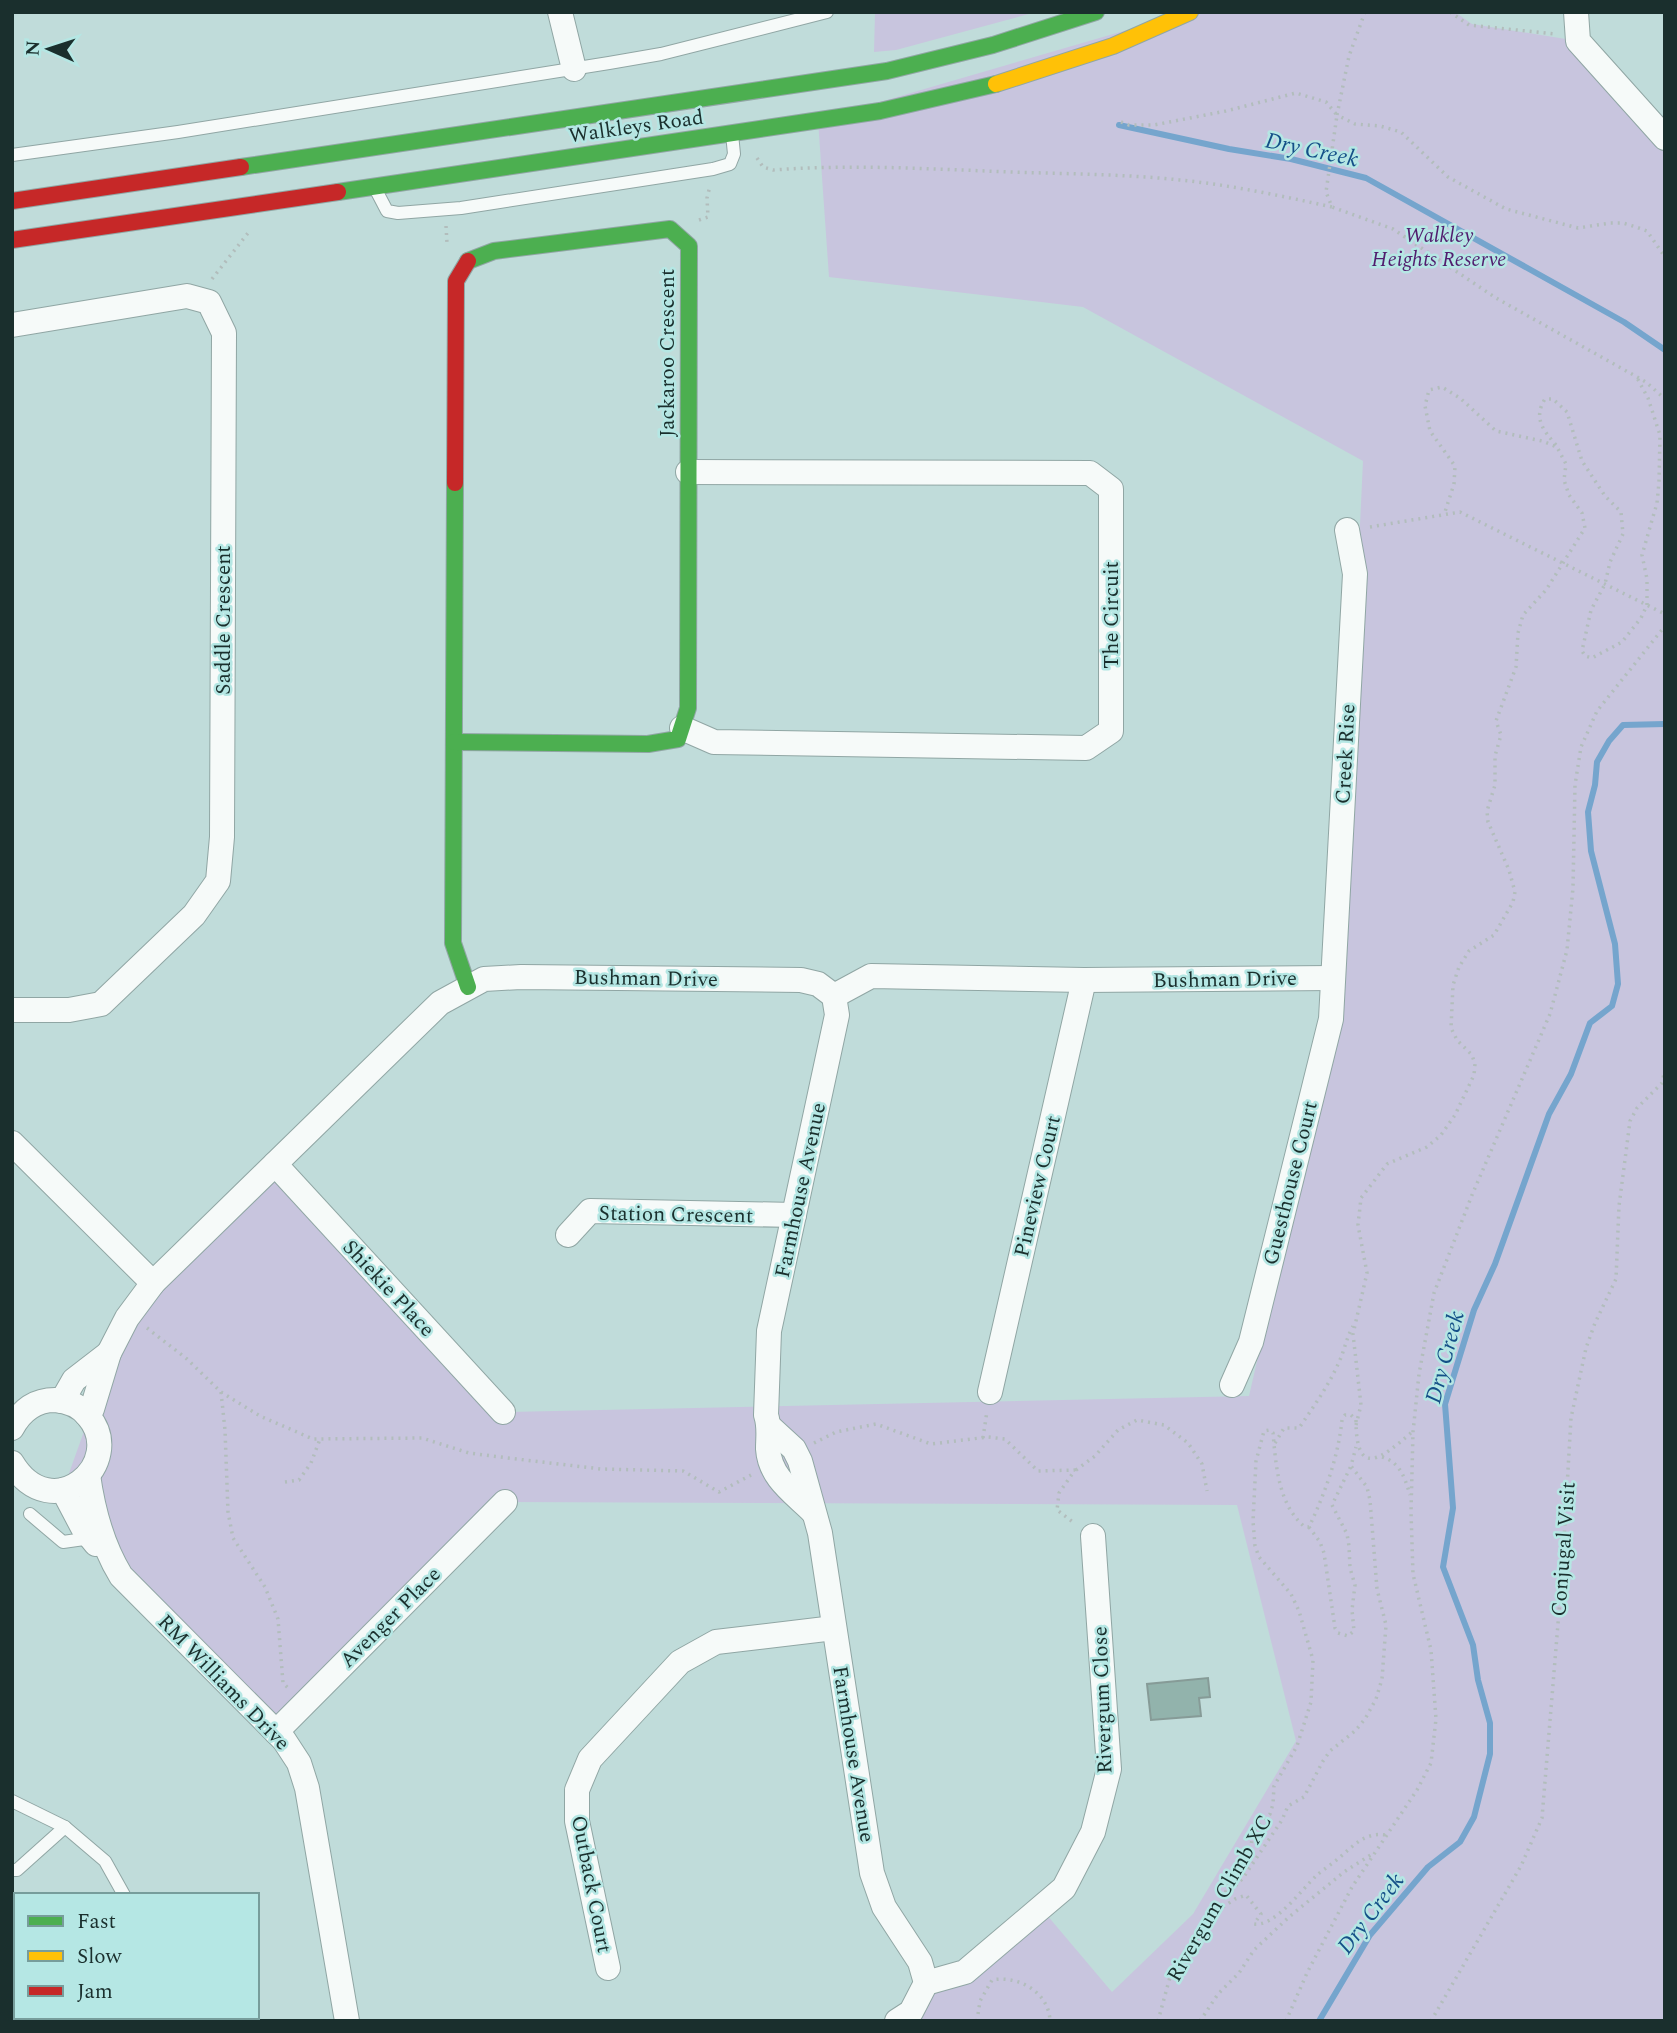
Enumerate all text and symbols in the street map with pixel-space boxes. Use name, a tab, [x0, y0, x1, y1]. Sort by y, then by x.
north arrow	[14, 14, 84, 84]
text: N	[19, 40, 48, 57]
street label: Walkleys Road	[567, 102, 706, 152]
water label: Dry Creek	[1262, 124, 1362, 177]
park label: Walkley Heights Reserve	[1372, 220, 1506, 276]
street label: Jackaroo Crescent	[652, 269, 684, 437]
street label: Saddle Crescent	[208, 545, 240, 695]
street label: The Circuit	[1096, 561, 1128, 669]
street label: Creek Rise	[1327, 703, 1365, 805]
street label: Bushman Drive	[574, 962, 718, 996]
street label: Bushman Drive	[1153, 963, 1297, 997]
street label: Guesthouse Court	[1255, 1098, 1327, 1269]
street label: Farmhouse Avenue	[767, 1100, 835, 1281]
street label: Pineview Court	[1006, 1112, 1070, 1260]
street label: Station Crescent	[598, 1198, 754, 1232]
street label: Shiekie Place	[335, 1233, 442, 1345]
water label: Dry Creek	[1416, 1307, 1475, 1408]
street label: Conjugal Visit	[1543, 1481, 1585, 1618]
street label: Avenger Place	[333, 1560, 449, 1676]
street label: RM Williams Drive	[150, 1607, 297, 1758]
street label: Rivergum Close	[1084, 1626, 1122, 1774]
street label: Farmhouse Avenue	[823, 1664, 883, 1845]
street label: Rivergum Climb XC	[1159, 1809, 1281, 1988]
street label: Outback Court	[562, 1813, 620, 1956]
water label: Dry Creek	[1329, 1865, 1414, 1962]
legend	[14, 1893, 259, 2019]
text: Fast	[77, 1906, 116, 1938]
text: Slow	[77, 1941, 123, 1973]
text: Jam	[77, 1976, 113, 2008]

